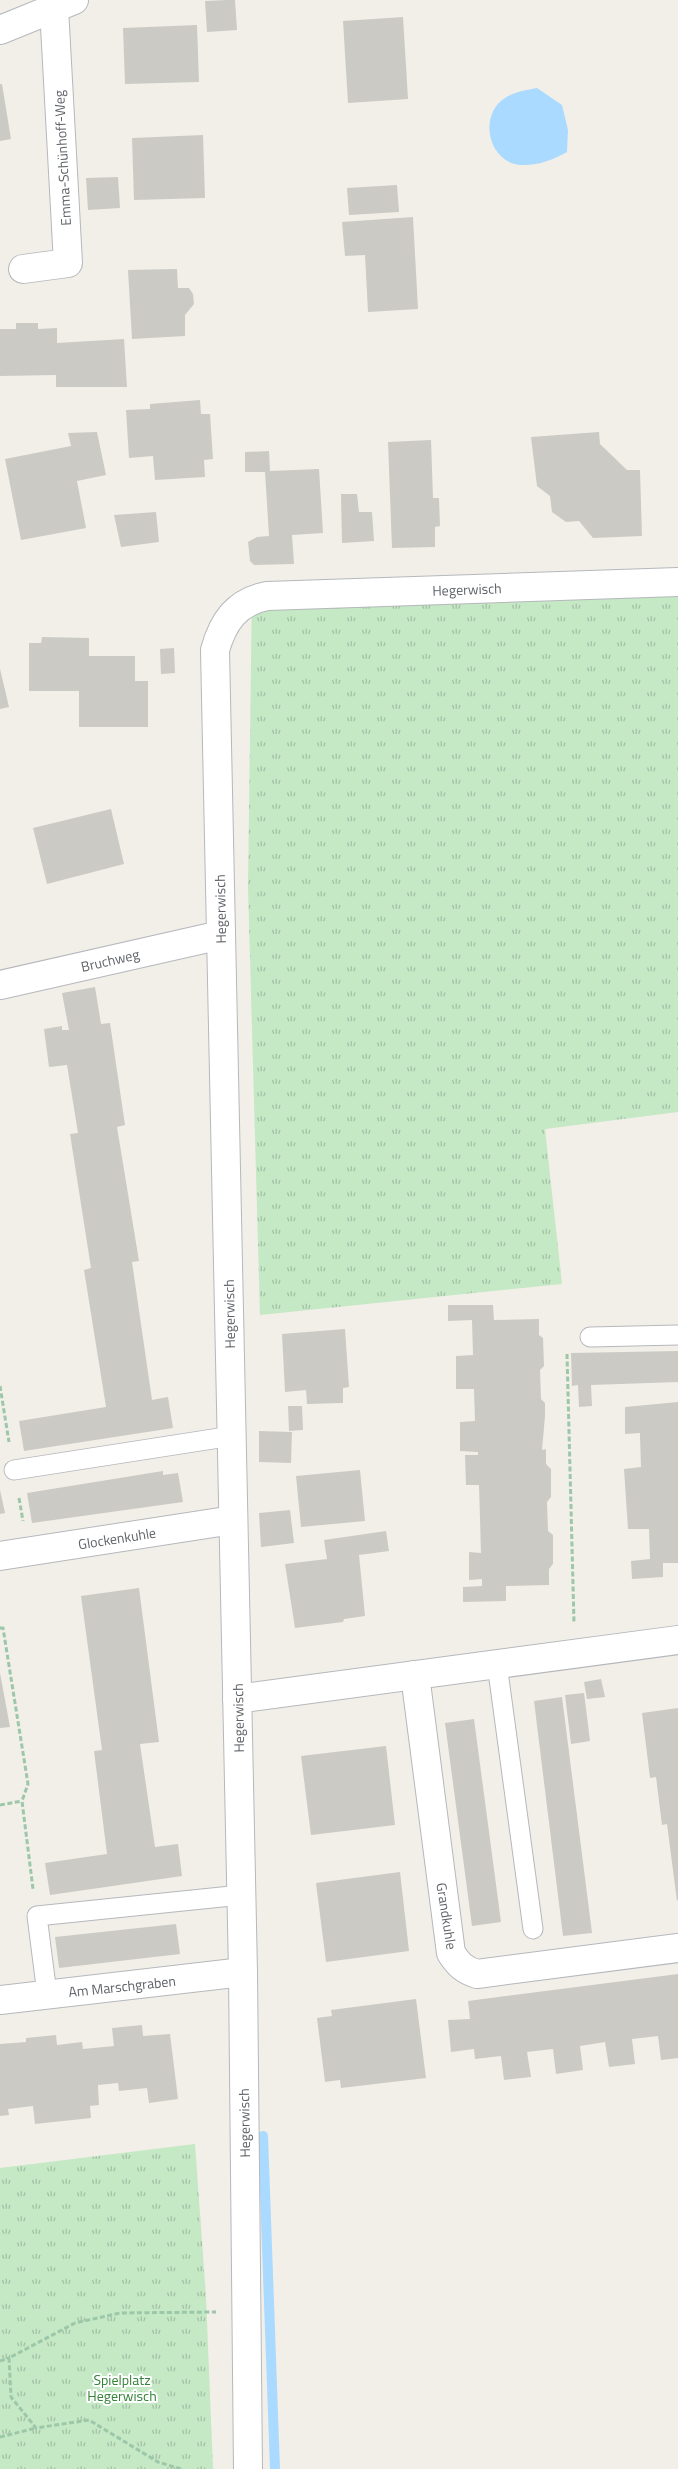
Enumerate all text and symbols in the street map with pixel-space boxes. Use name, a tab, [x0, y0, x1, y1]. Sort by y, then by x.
street label: Emma-Schünhoff-Weg	[48, 90, 76, 226]
street label: Hegerwisch	[432, 577, 502, 601]
street label: Hegerwisch	[209, 874, 231, 944]
street label: Bruchweg	[79, 943, 141, 977]
street label: Hegerwisch	[218, 1279, 240, 1349]
street label: Glockenkuhle	[77, 1521, 157, 1555]
street label: Hegerwisch	[227, 1683, 249, 1753]
street label: Grandkuhle	[431, 1881, 463, 1951]
street label: Am Marschgraben	[67, 1970, 177, 2002]
street label: Hegerwisch	[233, 2088, 255, 2158]
park label: Spielplatz Hegerwisch	[87, 2369, 157, 2406]

